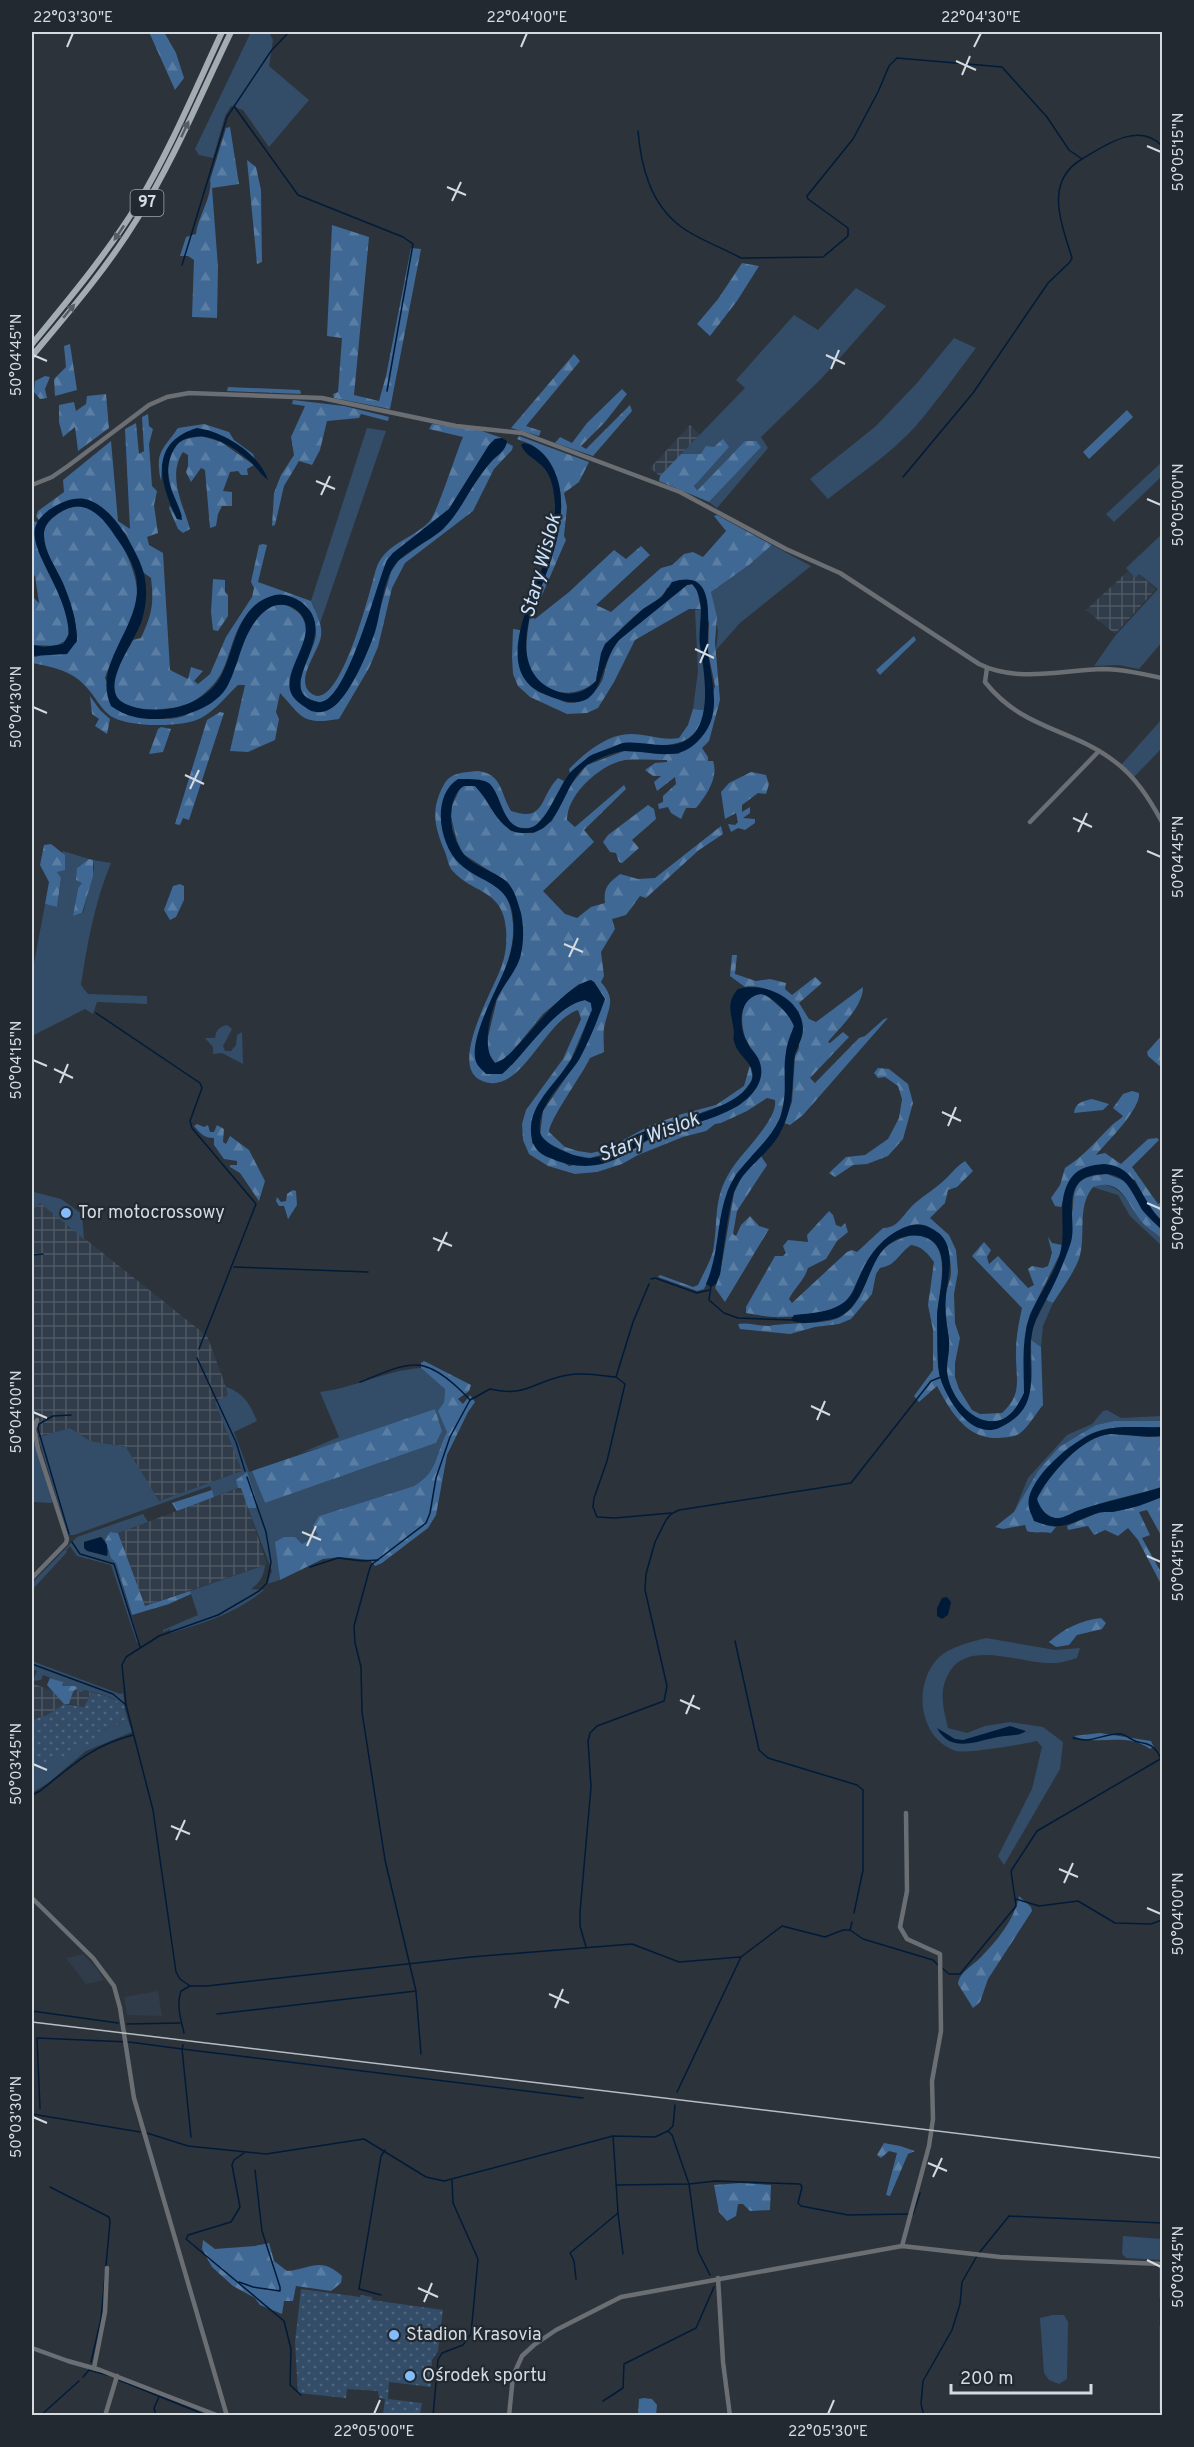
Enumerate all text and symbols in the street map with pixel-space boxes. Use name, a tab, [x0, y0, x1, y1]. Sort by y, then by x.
text: 22°03'30"E	[33, 9, 113, 28]
text: 22°04'00"E	[487, 9, 567, 28]
text: 22°04'30"E	[941, 9, 1021, 28]
text: 50°05'15"N	[1170, 113, 1189, 191]
one-way arrow	[180, 121, 189, 138]
road number: 97	[130, 190, 164, 216]
one-way arrow	[113, 224, 125, 240]
one-way arrow	[62, 304, 75, 319]
text: 50°04'45"N	[8, 314, 27, 396]
text: 50°05'00"N	[1170, 463, 1189, 547]
water label: Stary Wislok	[516, 510, 569, 621]
text: 50°04'30"N	[8, 666, 27, 748]
text: 50°04'45"N	[1170, 816, 1189, 898]
text: 50°04'15"N	[8, 1021, 27, 1099]
water label: Stary Wislok	[595, 1106, 704, 1169]
text: 50°04'30"N	[1170, 1168, 1189, 1250]
place label: Tor motocrossowy	[78, 1202, 225, 1225]
marker: Tor motocrossowy	[59, 1206, 73, 1220]
text: 50°04'00"N	[8, 1370, 27, 1454]
text: 50°04'15"N	[1170, 1523, 1189, 1601]
text: 50°03'45"N	[8, 1723, 27, 1805]
text: 50°04'00"N	[1170, 1872, 1189, 1956]
text: 50°03'30"N	[8, 2076, 27, 2158]
text: 50°03'45"N	[1170, 2226, 1189, 2308]
place label: Stadion Krasovia	[406, 2324, 541, 2347]
marker: Stadion Krasovia	[387, 2328, 401, 2342]
scale bar	[951, 2357, 1090, 2395]
place label: Ośrodek sportu	[422, 2365, 547, 2388]
text: 200 m	[960, 2368, 1013, 2391]
marker: Ośrodek sportu	[403, 2369, 417, 2383]
text: 22°05'00"E	[334, 2423, 414, 2442]
text: 22°05'30"E	[788, 2423, 868, 2442]

